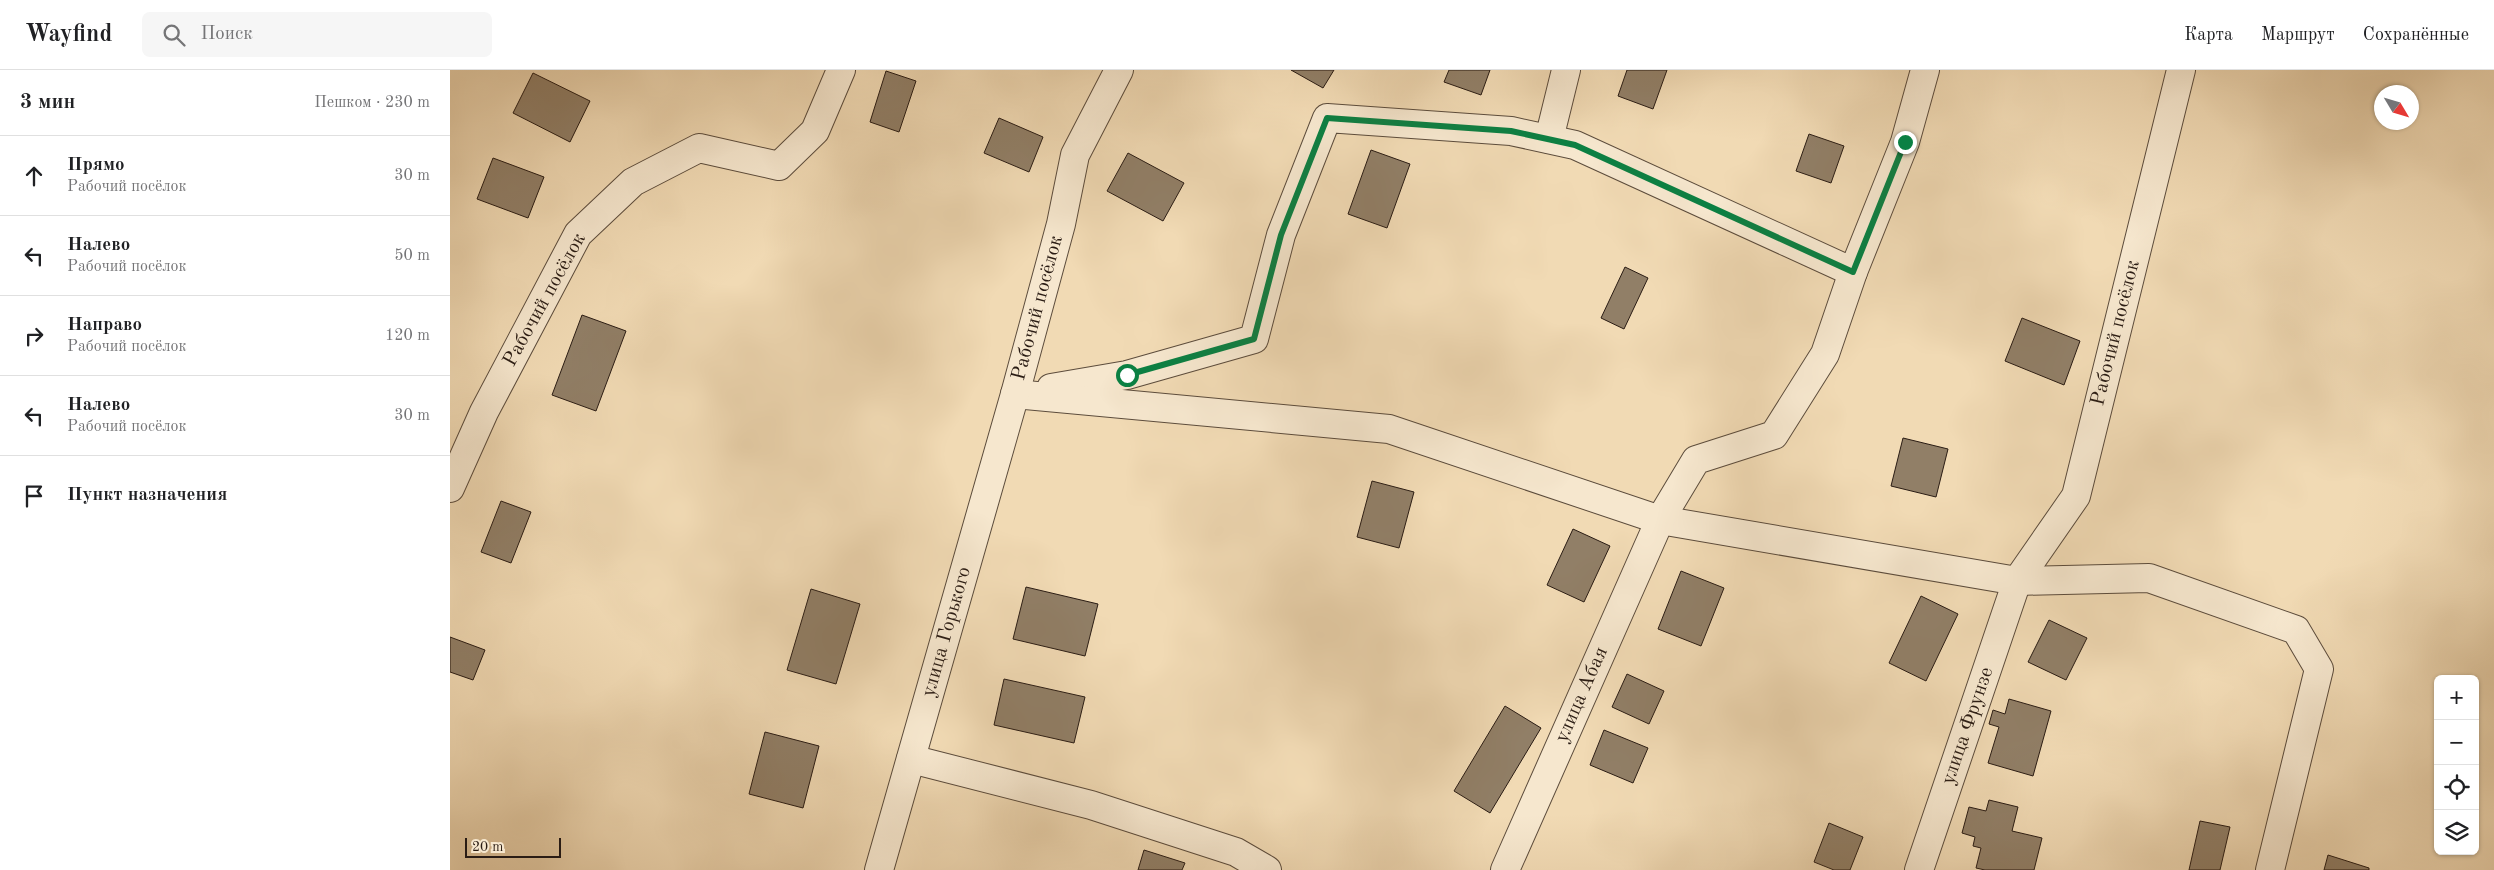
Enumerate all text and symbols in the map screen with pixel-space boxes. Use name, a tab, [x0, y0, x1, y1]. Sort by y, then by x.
search box	[142, 12, 492, 57]
icon: search	[160, 21, 188, 49]
text: Wayfind	[25, 23, 112, 47]
text: Поиск	[200, 25, 253, 44]
text: Карта	[2184, 26, 2233, 44]
text: Маршрут	[2261, 26, 2335, 44]
text: Сохранённые	[2363, 26, 2469, 44]
north arrow	[2374, 85, 2419, 130]
text: 3 мин	[20, 92, 75, 113]
text: Пешком · 230 m	[314, 95, 430, 111]
route end	[1894, 131, 1917, 154]
text: Прямо	[67, 156, 125, 175]
icon: ahead	[20, 162, 48, 190]
text: 30 m	[394, 168, 430, 184]
text: Рабочий посёлок	[67, 179, 186, 195]
street label: Рабочий посёлок	[500, 230, 590, 370]
street label: Рабочий посёлок	[1009, 233, 1067, 383]
text: Налево	[67, 236, 130, 255]
icon: left	[20, 242, 48, 270]
text: 50 m	[394, 248, 430, 264]
street label: Рабочий посёлок	[2088, 258, 2144, 408]
text: Рабочий посёлок	[67, 259, 186, 275]
text: Направо	[67, 316, 142, 335]
icon: right	[20, 322, 48, 350]
text: 120 m	[385, 328, 430, 344]
text: Рабочий посёлок	[67, 339, 186, 355]
route start	[1116, 364, 1139, 387]
text: Налево	[67, 396, 130, 415]
icon: left	[20, 402, 48, 430]
text: 30 m	[394, 408, 430, 424]
text: Рабочий посёлок	[67, 419, 186, 435]
icon: arrive	[20, 482, 48, 510]
text: Пункт назначения	[67, 486, 227, 505]
street label: улица Горького	[919, 565, 975, 699]
street label: улица Абая	[1552, 644, 1612, 746]
street label: улица Фрунзе	[1939, 665, 1997, 787]
map controls	[2434, 675, 2479, 855]
button: +	[2434, 675, 2479, 720]
button: −	[2434, 720, 2479, 765]
button: locate	[2434, 765, 2479, 810]
button: layers	[2434, 810, 2479, 855]
scale bar	[465, 835, 561, 858]
text: 20 m	[472, 840, 503, 854]

